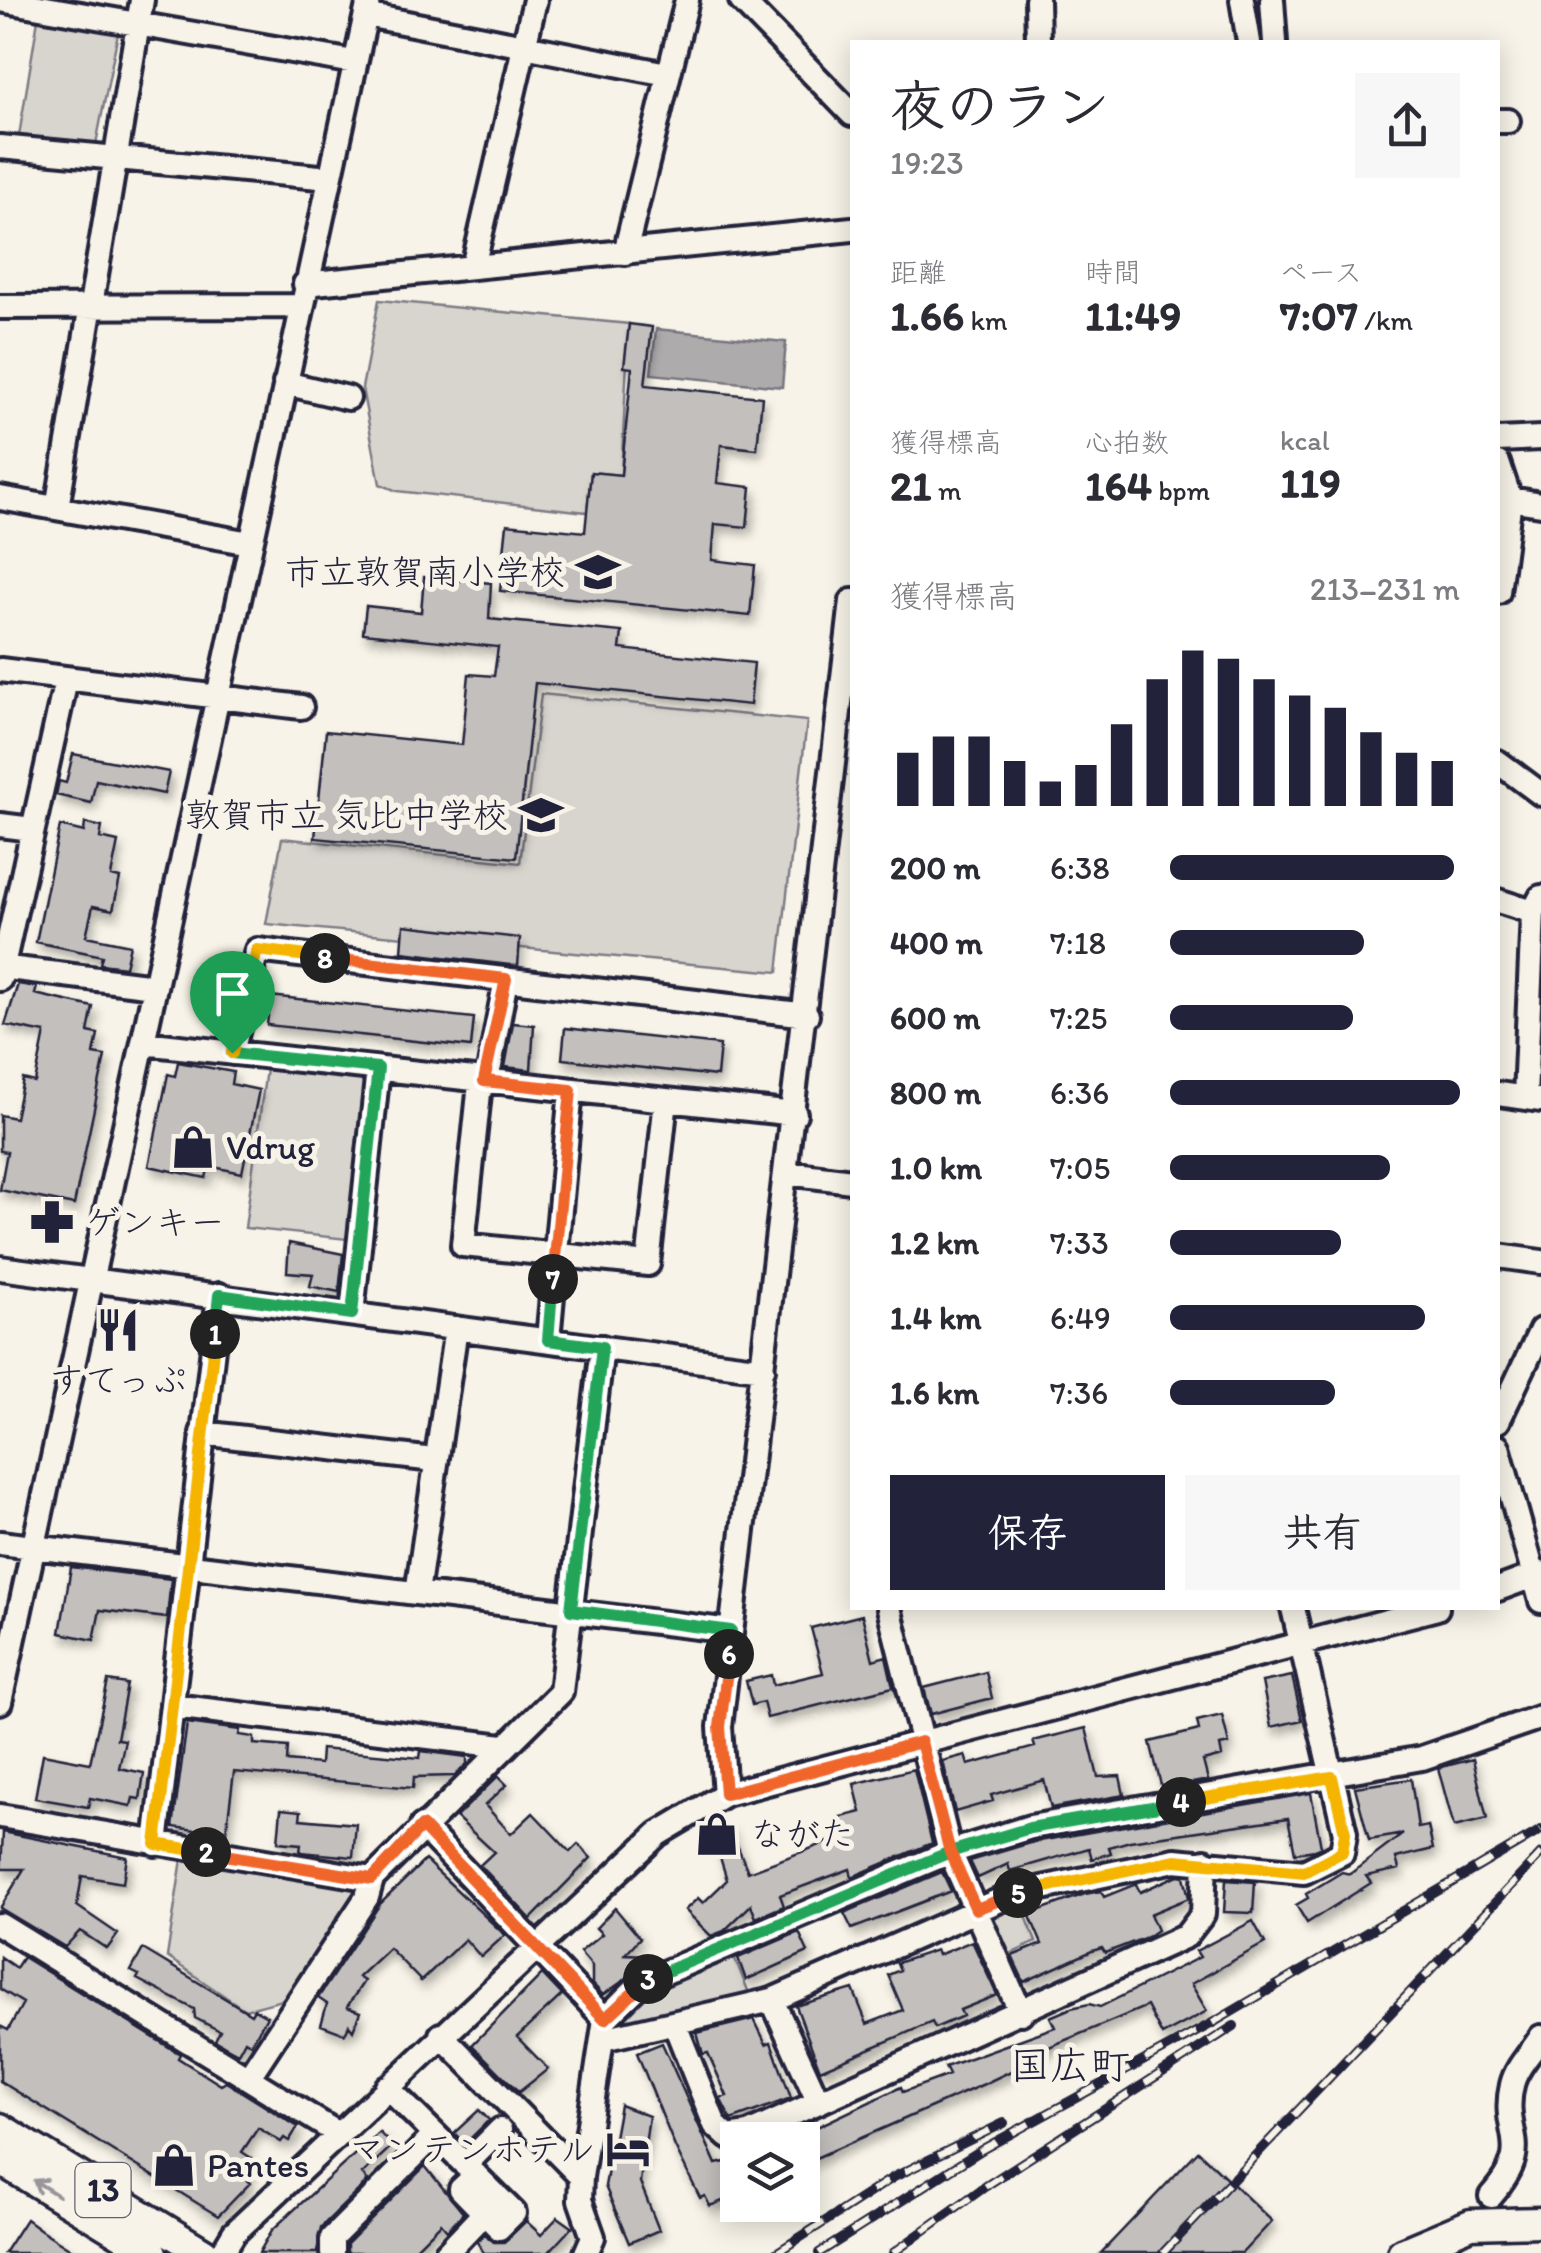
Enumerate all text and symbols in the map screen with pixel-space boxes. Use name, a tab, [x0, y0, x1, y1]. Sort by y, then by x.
text: 夜のラン	[890, 73, 1110, 139]
button: share	[1355, 73, 1460, 178]
text: 19:23	[890, 144, 964, 182]
text: 距離	[890, 255, 946, 289]
text: 時間	[1085, 255, 1141, 289]
text: ペース	[1280, 255, 1362, 289]
text: 1.66	[890, 290, 964, 341]
text: 11:49	[1085, 290, 1181, 341]
text: 7:07	[1280, 290, 1358, 341]
text: km	[964, 303, 1008, 337]
text: /km	[1358, 303, 1413, 337]
text: kcal	[1280, 423, 1330, 457]
text: 獲得標高	[890, 425, 1002, 459]
text: 心拍数	[1085, 425, 1169, 459]
text: 119	[1280, 457, 1341, 508]
text: 21	[890, 460, 932, 511]
text: 164	[1085, 460, 1152, 511]
text: m	[932, 473, 961, 507]
text: bpm	[1152, 473, 1210, 507]
school or university icon: 市立敦賀南小学校	[574, 548, 622, 596]
place label: 市立敦賀南小学校	[285, 551, 565, 593]
text: 213–231 m	[1310, 570, 1460, 608]
text: 獲得標高	[890, 577, 1018, 615]
school or university icon: 敦賀市立 気比中学校	[517, 791, 565, 839]
place label: 敦賀市立 気比中学校	[185, 794, 508, 836]
text: 200 m	[890, 849, 980, 887]
text: 6:38	[1050, 849, 1110, 887]
text: 400 m	[890, 924, 983, 962]
text: 7:18	[1050, 924, 1106, 962]
pin: 8	[300, 933, 350, 983]
text: 8	[317, 941, 333, 975]
pin	[190, 951, 275, 1054]
icon: arrive	[205, 966, 260, 1021]
text: 600 m	[890, 999, 980, 1037]
text: 7:25	[1050, 999, 1107, 1037]
text: 800 m	[890, 1074, 981, 1112]
text: 6:36	[1050, 1074, 1109, 1112]
shop icon: Vdrug	[169, 1123, 217, 1171]
place label: Vdrug	[226, 1126, 315, 1168]
text: 1.0 km	[890, 1149, 982, 1187]
text: 7:05	[1050, 1149, 1110, 1187]
pharmacy icon: ゲンキー	[28, 1198, 76, 1246]
place label: ゲンキー	[85, 1201, 225, 1243]
text: 1.2 km	[890, 1224, 979, 1262]
text: 7:33	[1050, 1224, 1109, 1262]
pin: 7	[528, 1254, 578, 1304]
text: 7	[546, 1262, 560, 1296]
text: 1.4 km	[890, 1299, 981, 1337]
text: 6:49	[1050, 1299, 1111, 1337]
restaurant icon: すてっぷ	[94, 1306, 142, 1354]
pin: 1	[190, 1309, 240, 1359]
text: 1	[209, 1317, 222, 1351]
place label: すてっぷ	[49, 1359, 187, 1401]
text: 1.6 km	[890, 1374, 979, 1412]
text: 7:36	[1050, 1374, 1108, 1412]
button: 保存	[890, 1475, 1165, 1590]
button: 共有	[1185, 1475, 1460, 1590]
pin: 6	[704, 1629, 754, 1679]
text: 6	[722, 1637, 736, 1671]
pin: 4	[1156, 1777, 1206, 1827]
text: 4	[1173, 1785, 1189, 1819]
shop icon: ながた	[693, 1810, 741, 1858]
place label: ながた	[750, 1813, 855, 1855]
pin: 2	[181, 1827, 231, 1877]
text: 2	[199, 1835, 213, 1869]
pin: 5	[993, 1868, 1043, 1918]
text: 5	[1011, 1876, 1025, 1910]
pin: 3	[623, 1954, 673, 2004]
text: 3	[640, 1962, 656, 1996]
district label: 国広町	[1010, 2041, 1130, 2089]
map controls	[720, 2122, 820, 2222]
button: layers	[720, 2122, 820, 2222]
hotel icon: マンテンホテル	[604, 2125, 652, 2173]
place label: マンテンホテル	[349, 2128, 595, 2170]
shop icon: Pantes	[150, 2141, 198, 2189]
place label: Pantes	[207, 2144, 309, 2186]
road number: 13	[76, 2163, 130, 2217]
one-way arrow	[32, 2178, 61, 2198]

